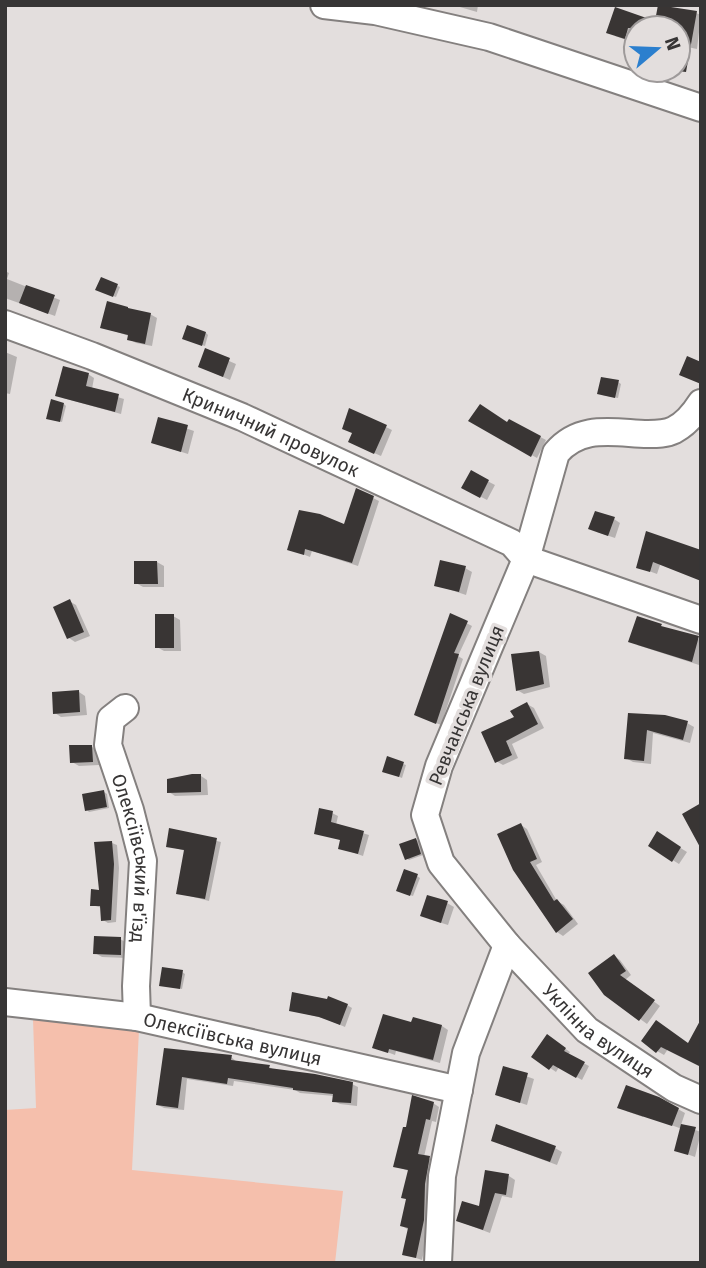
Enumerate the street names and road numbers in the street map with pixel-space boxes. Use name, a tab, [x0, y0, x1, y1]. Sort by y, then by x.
street label: Криничний провулок	[179, 383, 363, 482]
street label: Ревчанська вулиця	[424, 622, 509, 789]
street label: Олексіївський в'їзд	[107, 771, 155, 943]
street label: Уклінна вулиця	[538, 979, 658, 1083]
street label: Олексіївська вулиця	[141, 1008, 324, 1071]

